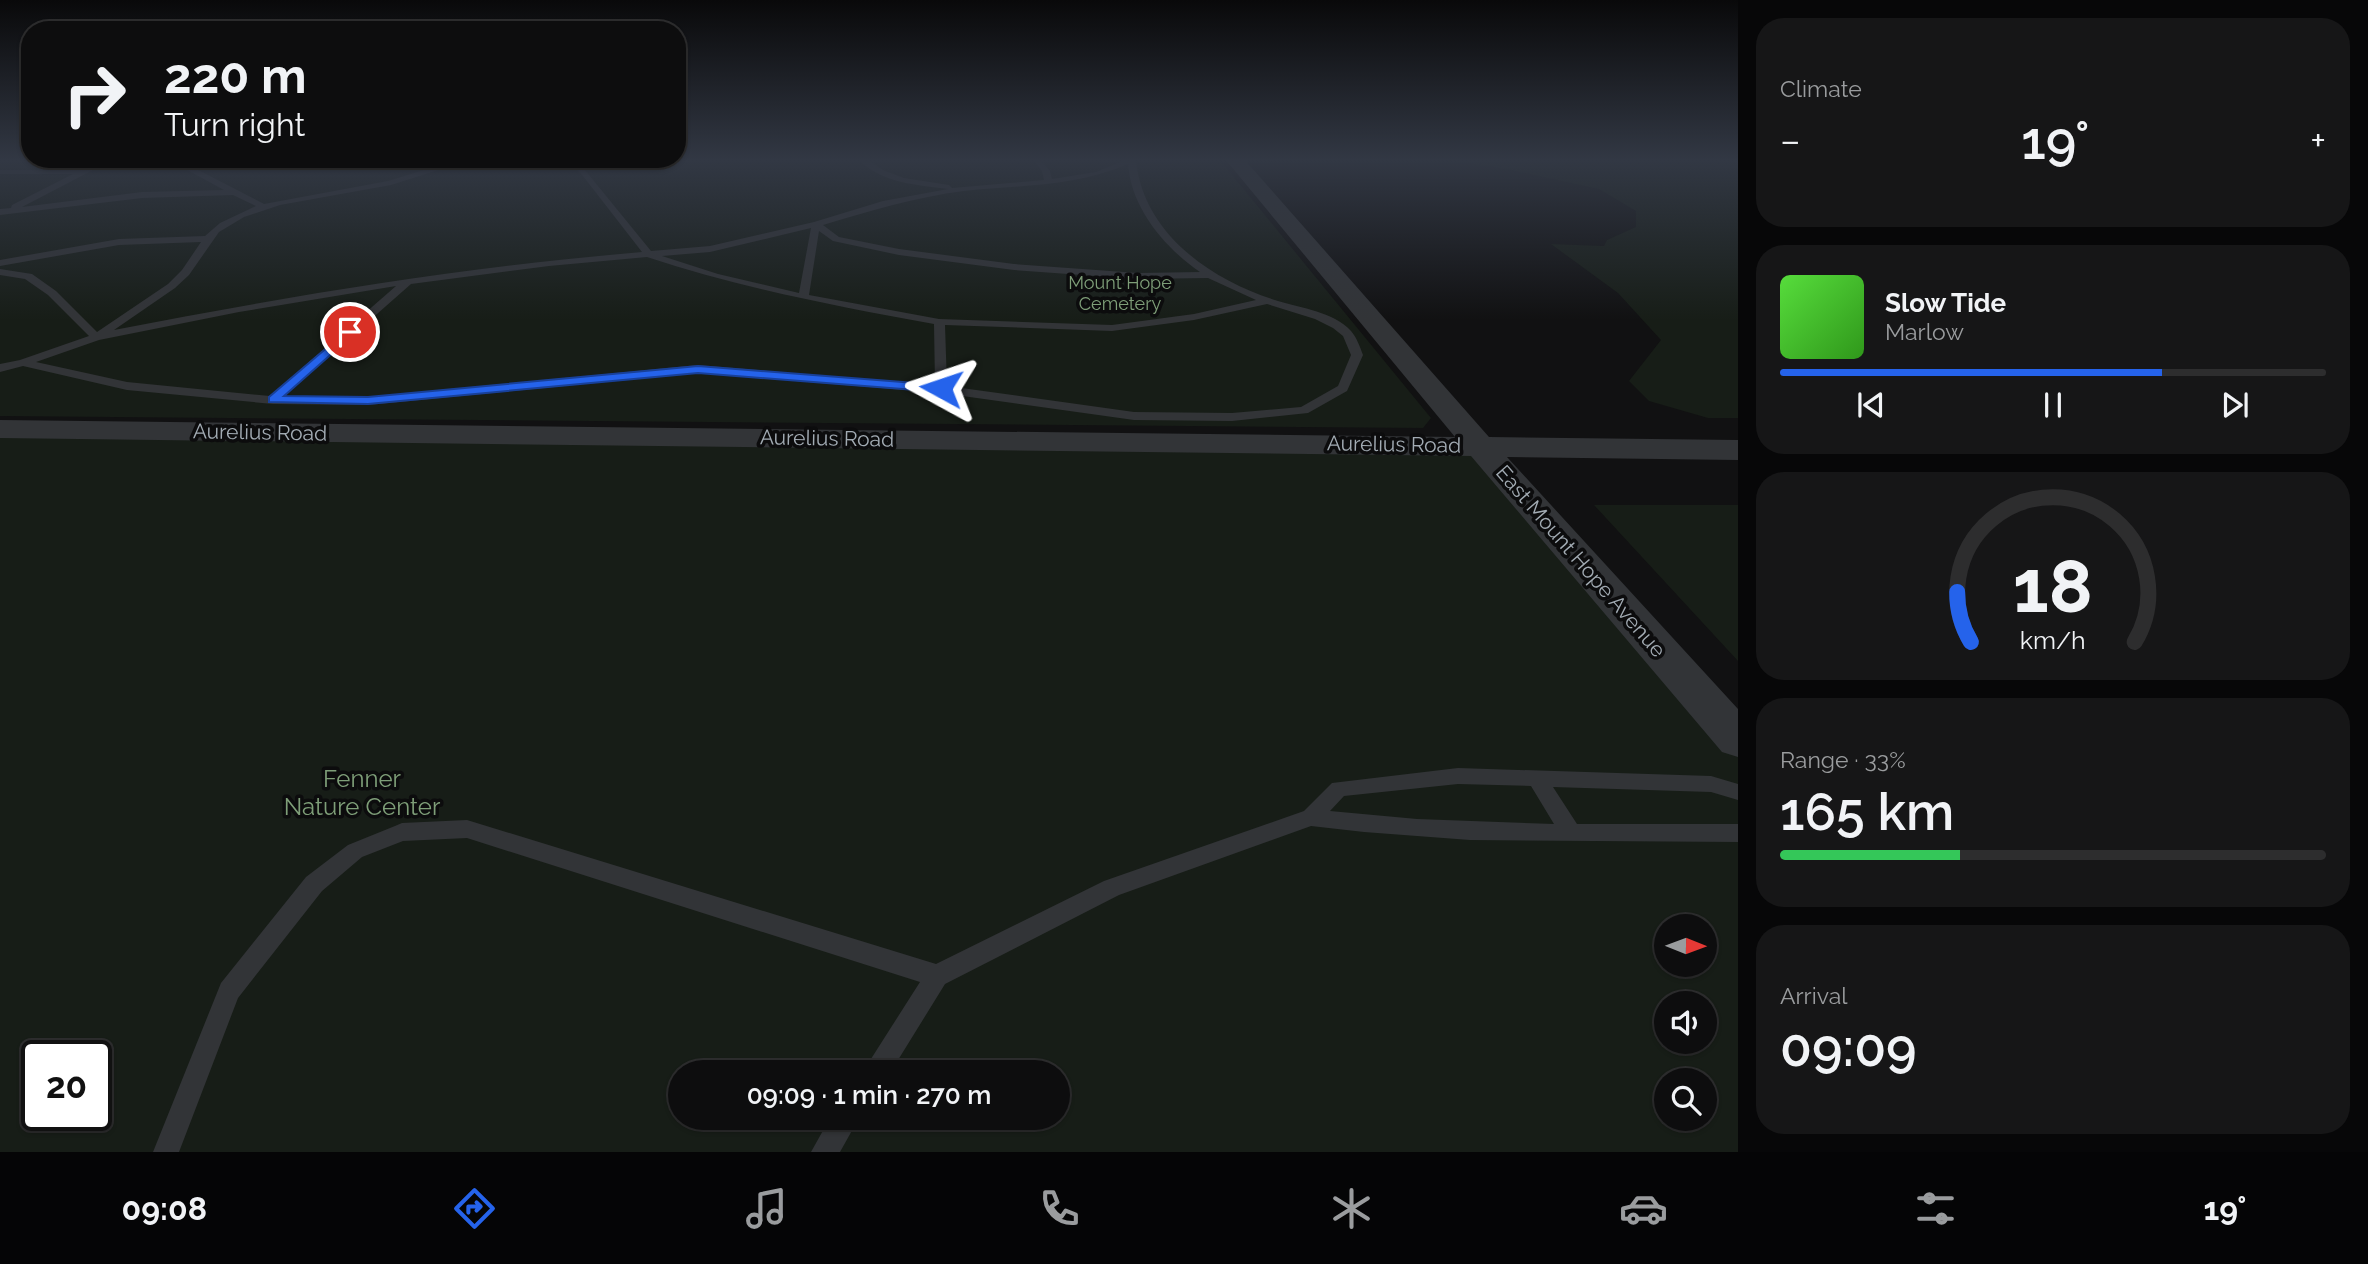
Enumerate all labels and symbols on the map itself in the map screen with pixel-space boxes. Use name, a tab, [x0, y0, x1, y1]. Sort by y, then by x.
park label: Mount Hope Cemetery	[1068, 272, 1172, 314]
pin	[320, 302, 380, 362]
position arrow	[904, 351, 978, 425]
street label: Aurelius Road	[193, 418, 327, 446]
street label: Aurelius Road	[760, 424, 894, 452]
street label: Aurelius Road	[1327, 430, 1461, 458]
street label: East Mount Hope Avenue	[1491, 460, 1671, 662]
park label: Fenner Nature Center	[284, 764, 441, 821]
north arrow	[1654, 914, 1717, 976]
speed limit sign: 20	[21, 1040, 112, 1131]

